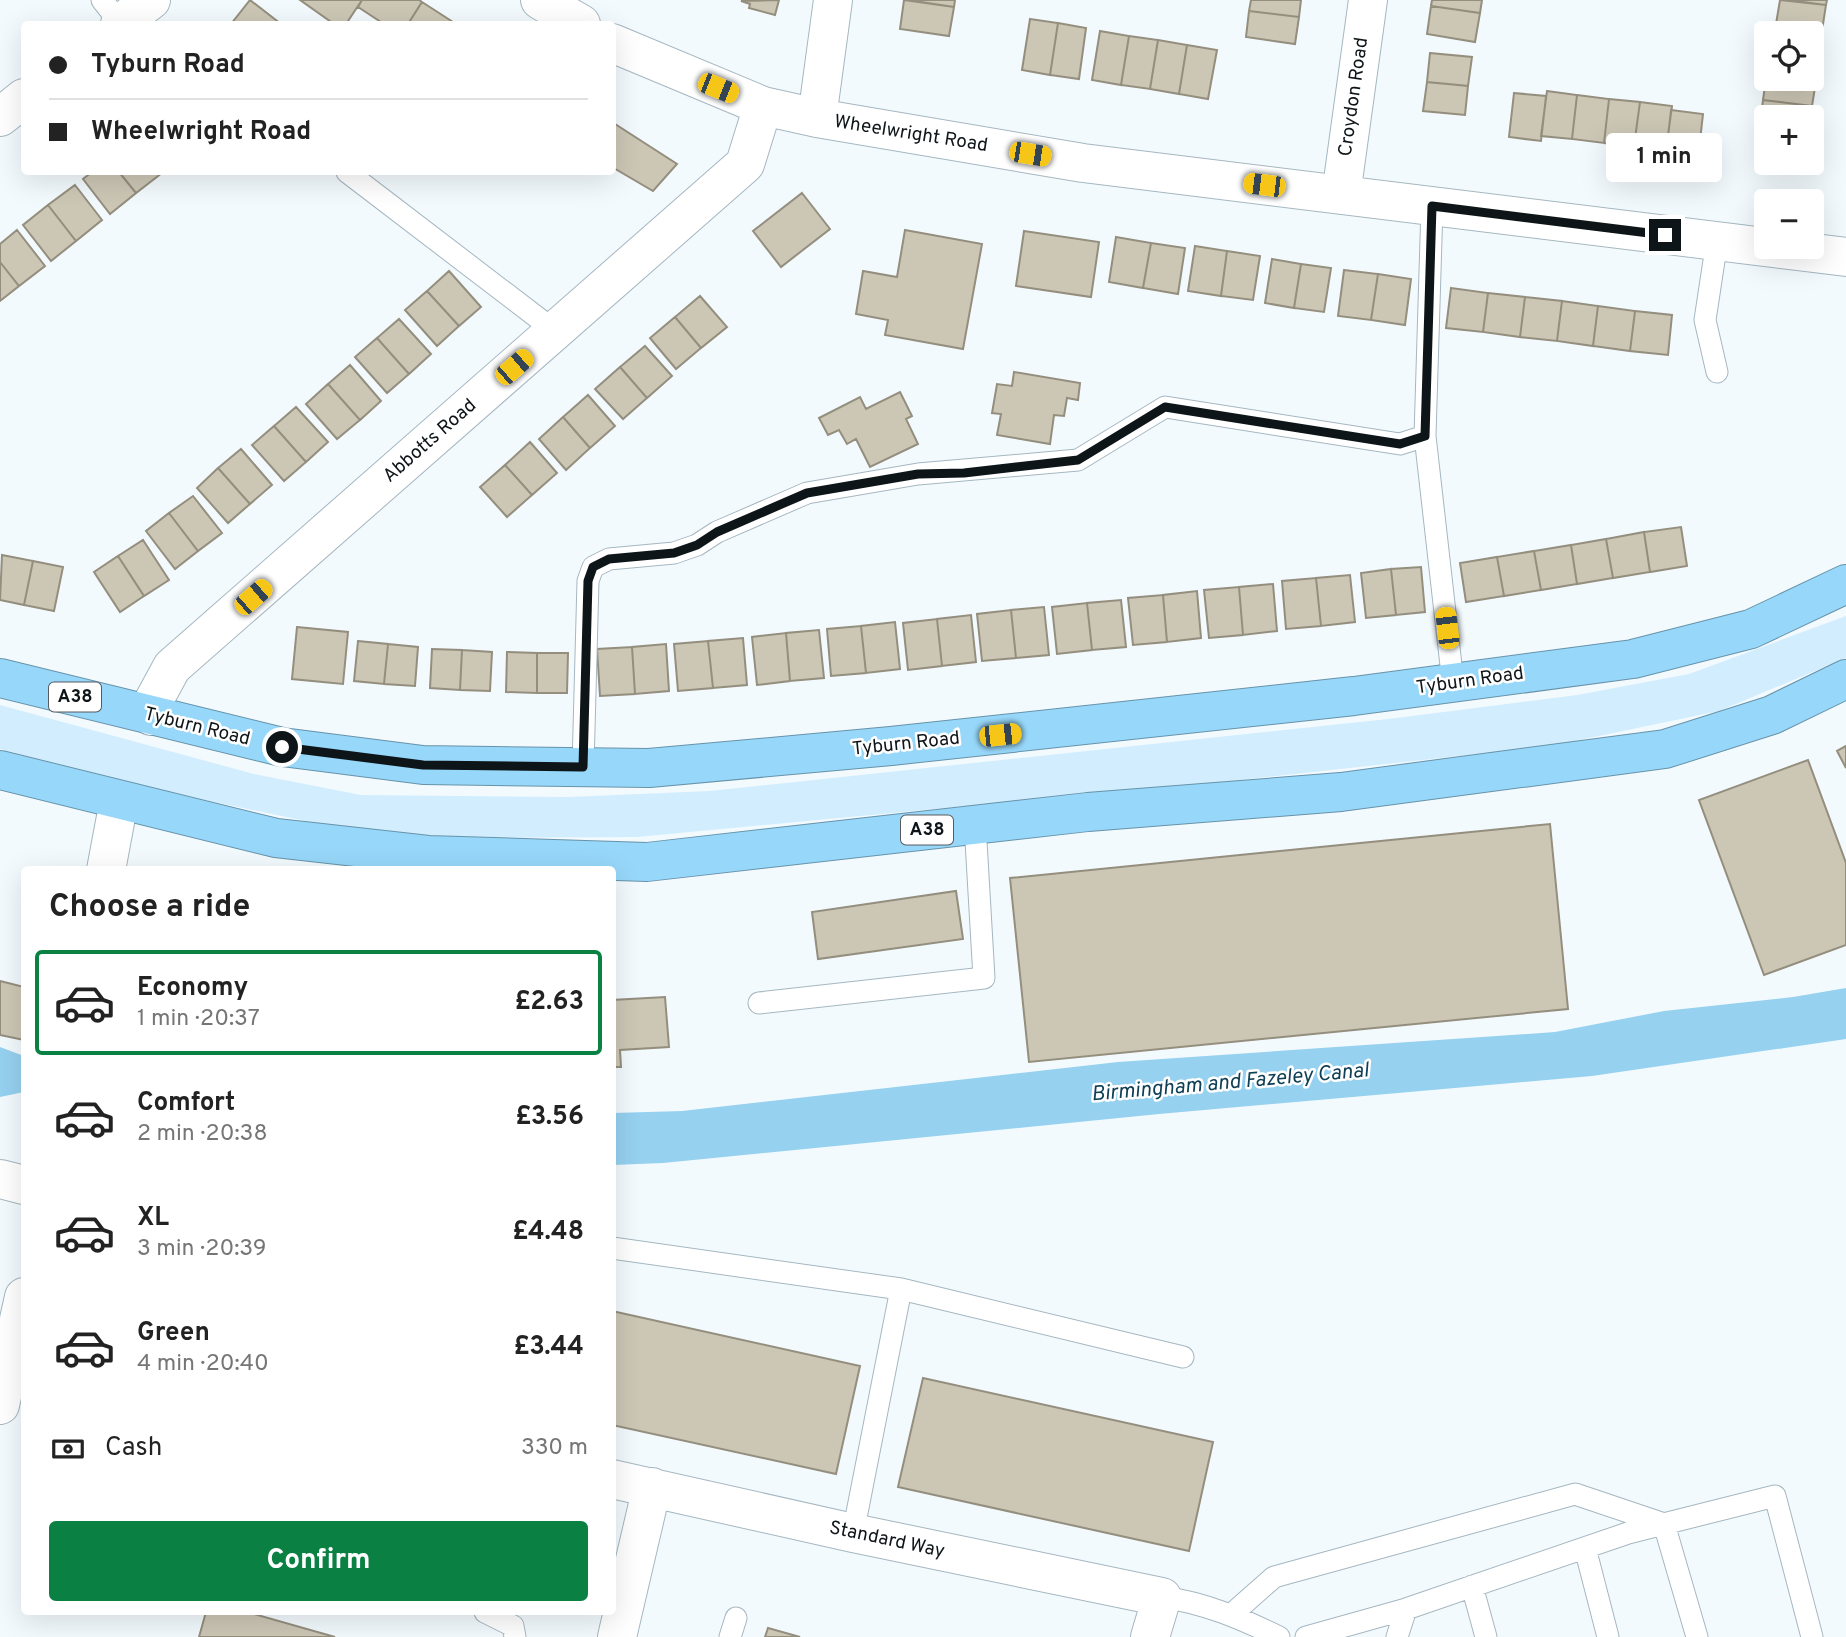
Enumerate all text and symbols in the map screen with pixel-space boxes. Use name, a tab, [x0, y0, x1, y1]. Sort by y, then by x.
map controls	[1754, 21, 1824, 259]
button: locate	[1754, 21, 1824, 91]
street label: Croydon Road	[1334, 36, 1374, 158]
text: Tyburn Road	[91, 49, 245, 82]
car	[695, 70, 742, 106]
button: +	[1754, 105, 1824, 175]
street label: Wheelwright Road	[832, 110, 990, 158]
text: Wheelwright Road	[91, 116, 311, 149]
callout: 1 min	[1607, 134, 1723, 182]
car	[1008, 140, 1053, 168]
text: 1 min	[1636, 143, 1692, 172]
car	[1242, 172, 1287, 198]
button: −	[1754, 189, 1824, 259]
route end	[1649, 219, 1681, 251]
car	[492, 345, 537, 389]
street label: Abbotts Road	[378, 394, 482, 488]
car	[231, 575, 276, 619]
car	[1435, 606, 1460, 650]
street label: Tyburn Road	[1415, 662, 1525, 700]
road number: A38	[49, 682, 101, 712]
street label: Tyburn Road	[142, 702, 252, 752]
car	[979, 722, 1022, 748]
street label: Tyburn Road	[851, 726, 961, 762]
route start	[266, 731, 298, 763]
road number: A38	[901, 816, 953, 844]
text: Choose a ride	[49, 888, 250, 928]
icon: car	[53, 971, 116, 1034]
text: Economy	[137, 972, 248, 1005]
text: £2.63	[515, 986, 584, 1019]
text: 1 min · 20:37	[137, 1005, 260, 1034]
water label: Birmingham and Fazeley Canal	[1090, 1057, 1371, 1109]
icon: car	[53, 1086, 116, 1149]
text: Comfort	[137, 1087, 235, 1120]
text: £3.56	[515, 1101, 584, 1134]
text: 2 min · 20:38	[137, 1120, 267, 1149]
icon: car	[53, 1201, 116, 1264]
text: XL	[137, 1202, 169, 1235]
text: £4.48	[512, 1216, 584, 1249]
text: 3 min · 20:39	[137, 1235, 266, 1264]
icon: car	[53, 1316, 116, 1379]
text: Green	[137, 1317, 210, 1350]
text: £3.44	[514, 1331, 584, 1364]
text: 4 min · 20:40	[137, 1350, 269, 1379]
icon: cash	[49, 1430, 87, 1468]
text: Cash	[105, 1432, 162, 1465]
text: 330 m	[521, 1434, 588, 1463]
street label: Standard Way	[827, 1516, 947, 1564]
button: Confirm	[49, 1521, 588, 1601]

